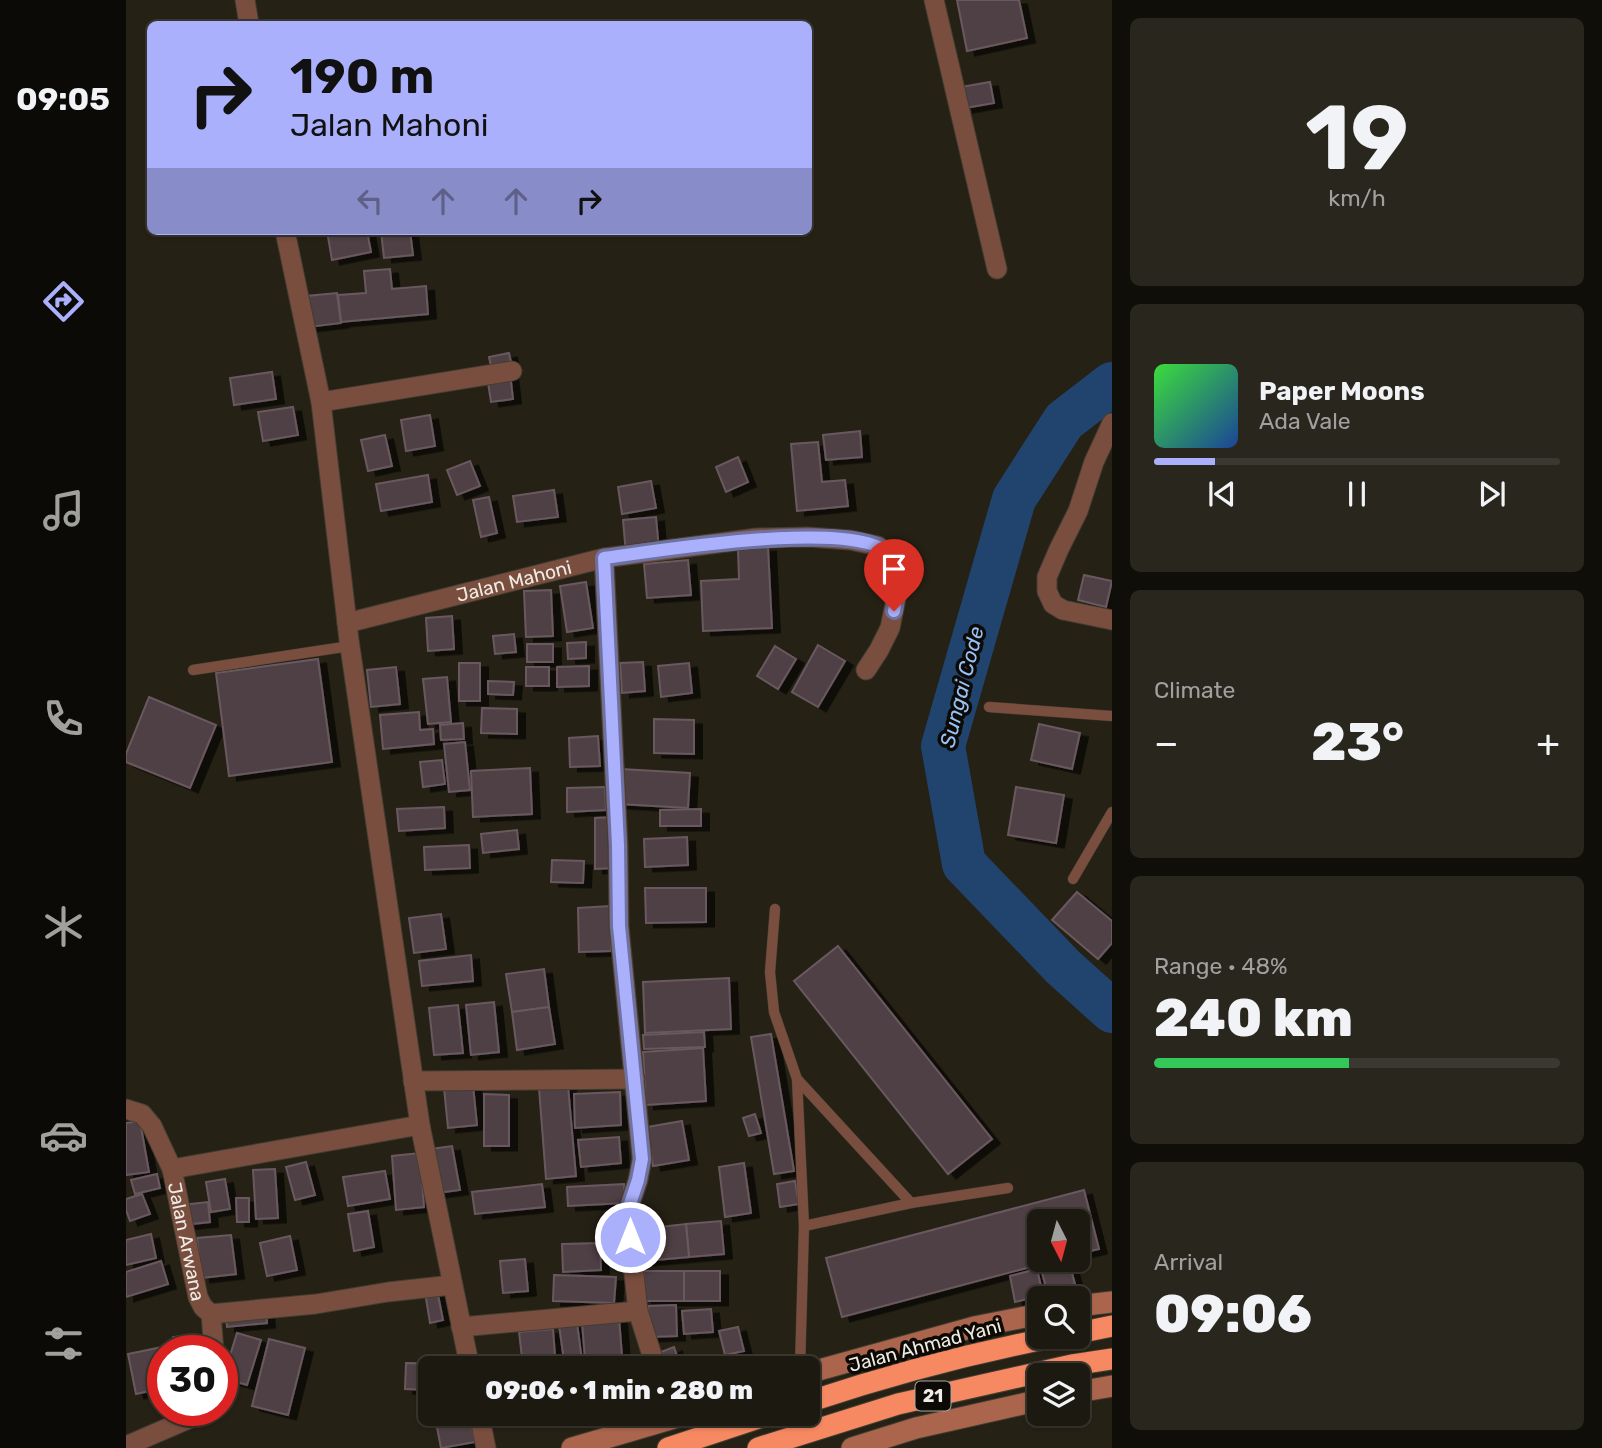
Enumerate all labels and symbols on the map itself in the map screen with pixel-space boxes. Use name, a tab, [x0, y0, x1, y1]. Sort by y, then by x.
pin	[864, 539, 924, 611]
street label: Jalan Mahoni	[454, 556, 574, 607]
water label: Sungai Code	[934, 624, 989, 750]
street label: Jalan Arwana	[163, 1180, 210, 1303]
position arrow	[593, 1200, 667, 1274]
north arrow	[1027, 1209, 1090, 1272]
street label: Jalan Ahmad Yani	[846, 1314, 1004, 1377]
speed limit sign: 30	[147, 1335, 238, 1426]
road number: 21	[916, 1381, 950, 1410]

